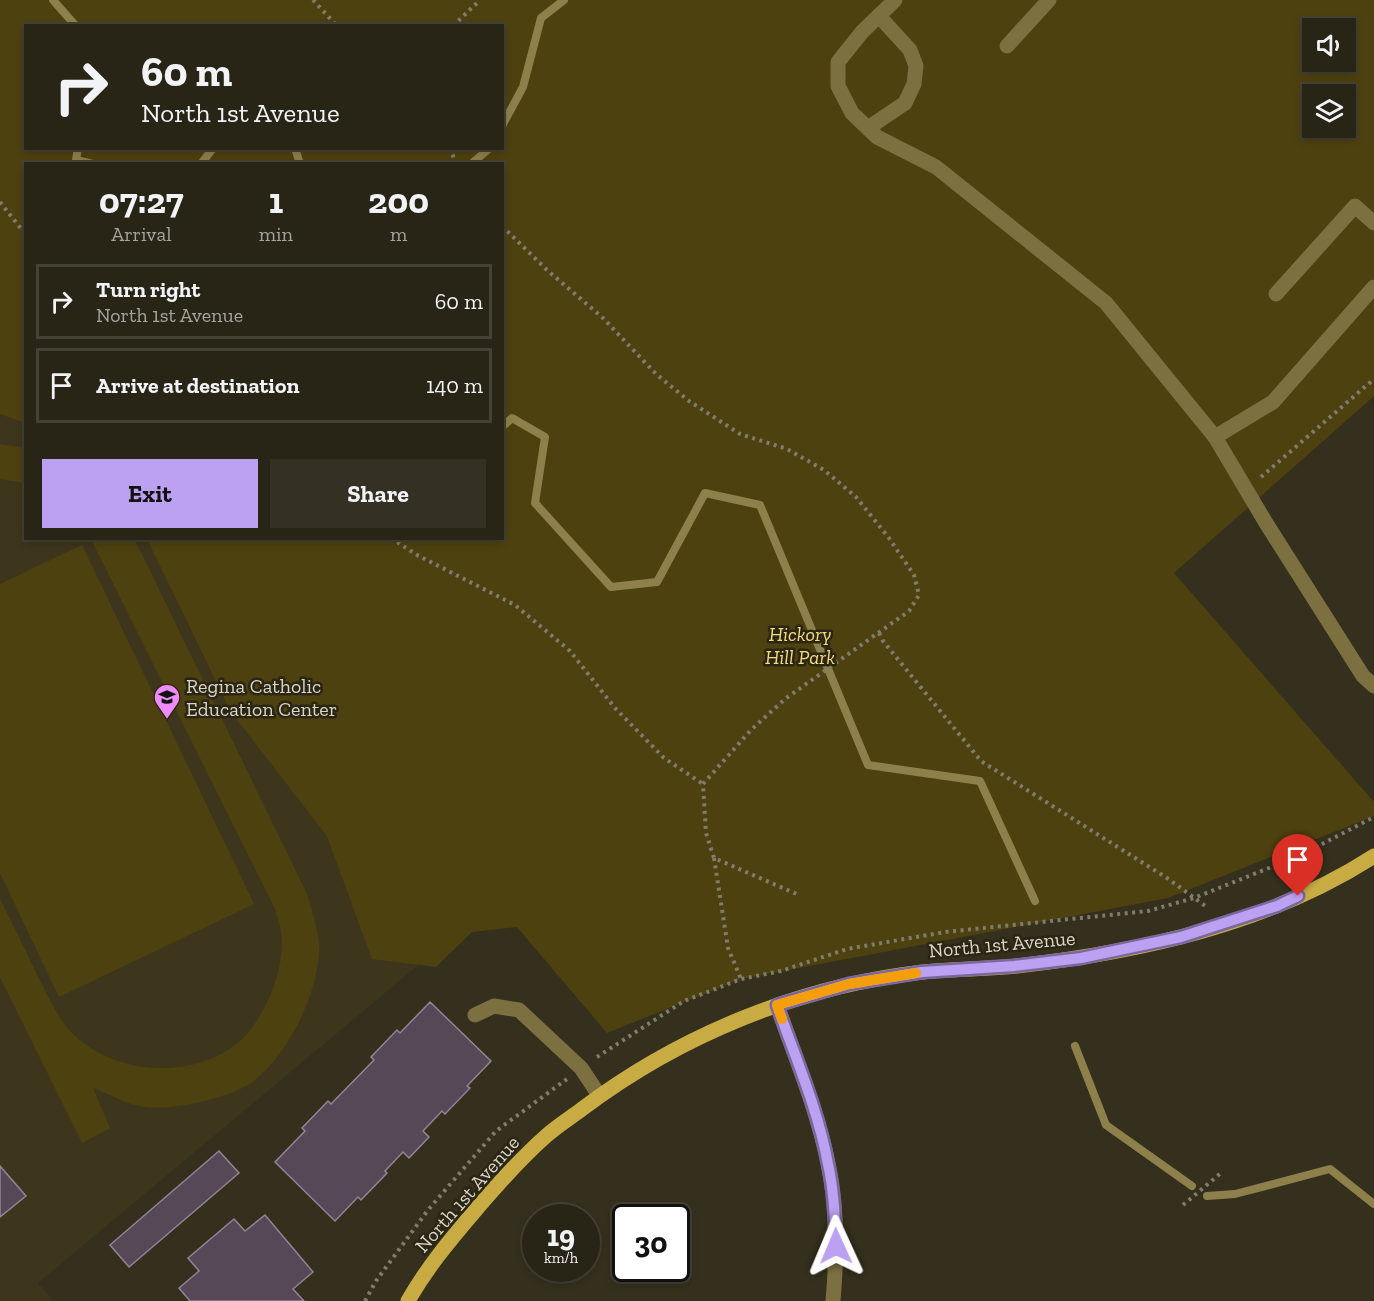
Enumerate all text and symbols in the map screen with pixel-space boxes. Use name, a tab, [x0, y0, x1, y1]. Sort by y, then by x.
map controls	[1302, 18, 1356, 138]
button: sound	[1302, 18, 1356, 72]
text: 60 m	[141, 46, 232, 97]
icon: right	[42, 48, 120, 126]
button: layers	[1302, 84, 1356, 138]
text: North 1st Avenue	[141, 97, 340, 129]
text: 07:27	[99, 179, 184, 222]
text: 1	[269, 179, 283, 222]
text: 200	[368, 179, 429, 222]
text: Arrival	[111, 222, 172, 246]
text: min	[259, 222, 293, 246]
text: m	[390, 222, 407, 246]
text: Turn right	[96, 276, 200, 303]
icon: right	[45, 285, 78, 318]
text: 60 m	[435, 288, 483, 315]
text: North 1st Avenue	[96, 303, 243, 327]
icon: arrive	[45, 369, 78, 402]
text: Arrive at destination	[96, 372, 299, 399]
text: 140 m	[426, 372, 483, 399]
button: Exit	[42, 459, 258, 528]
button: Share	[270, 459, 486, 528]
park label: Hickory Hill Park	[765, 622, 835, 669]
place label: Regina Catholic Education Center	[186, 674, 337, 721]
school or university icon: Regina Catholic Education Center	[152, 682, 182, 720]
pin	[1272, 834, 1323, 896]
icon: arrive	[1281, 843, 1314, 876]
street label: North 1st Avenue	[928, 926, 1076, 962]
street label: North 1st Avenue	[410, 1131, 524, 1257]
speed limit sign: 30	[612, 1204, 690, 1282]
position arrow	[804, 1214, 868, 1278]
text: 19	[547, 1218, 575, 1254]
text: km/h	[544, 1249, 578, 1267]

